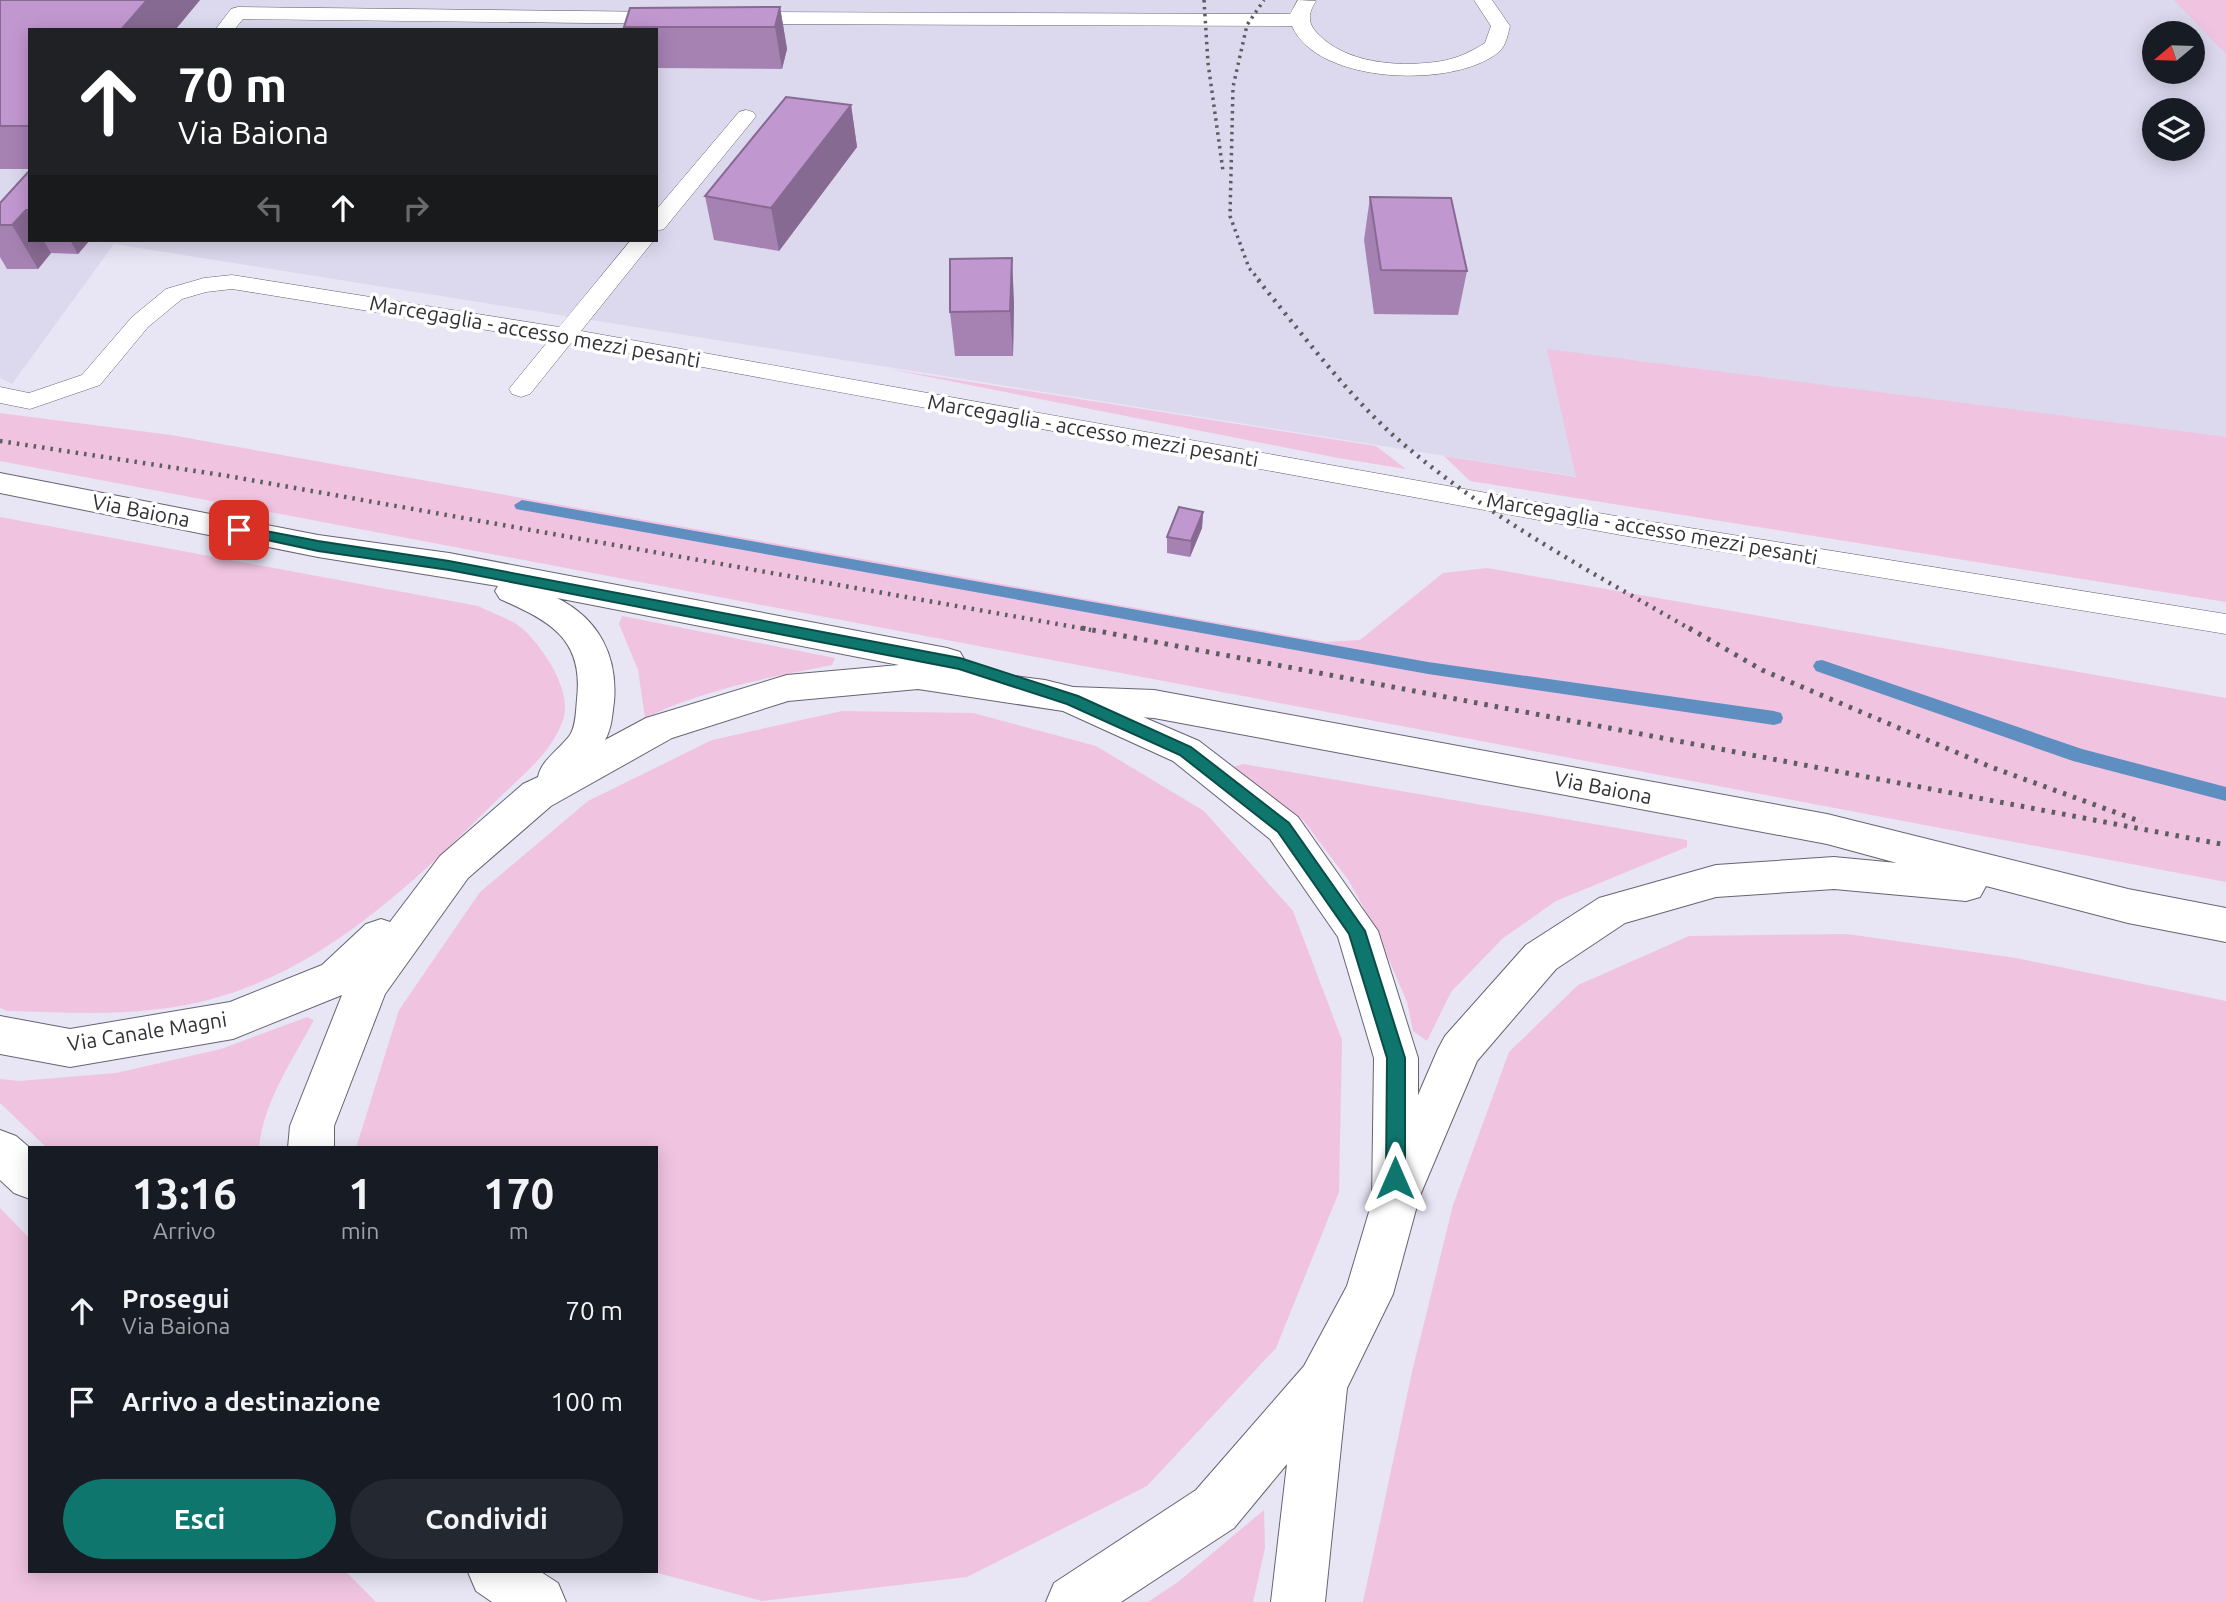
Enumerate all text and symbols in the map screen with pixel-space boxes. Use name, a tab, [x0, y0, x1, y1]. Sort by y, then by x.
north arrow	[2142, 21, 2205, 84]
map controls	[2142, 21, 2205, 161]
icon: ahead	[63, 56, 154, 147]
text: 70 m	[178, 56, 287, 111]
button: layers	[2142, 98, 2205, 161]
text: Via Baiona	[178, 114, 329, 150]
icon: left	[251, 189, 289, 227]
icon: ahead	[324, 189, 362, 227]
icon: right	[397, 189, 435, 227]
street label: Marcegaglia - accesso mezzi pesanti	[368, 290, 702, 372]
street label: Marcegaglia - accesso mezzi pesanti	[926, 389, 1260, 471]
street label: Marcegaglia - accesso mezzi pesanti	[1485, 487, 1819, 569]
street label: Via Baiona	[90, 489, 192, 531]
pin	[209, 500, 269, 560]
icon: arrive	[220, 511, 258, 549]
street label: Via Baiona	[1552, 766, 1654, 808]
street label: Via Canale Magni	[65, 1007, 228, 1055]
position arrow	[1358, 1141, 1432, 1215]
text: 13:16	[132, 1170, 237, 1217]
text: 1	[348, 1170, 372, 1217]
text: 170	[483, 1170, 554, 1217]
text: Arrivo	[153, 1218, 216, 1243]
text: min	[341, 1218, 379, 1243]
text: m	[509, 1218, 529, 1243]
text: Prosegui	[122, 1284, 230, 1313]
icon: ahead	[63, 1292, 101, 1330]
text: 70 m	[565, 1296, 623, 1325]
text: Via Baiona	[122, 1313, 230, 1338]
icon: arrive	[63, 1383, 101, 1421]
text: Arrivo a destinazione	[122, 1387, 381, 1416]
text: 100 m	[551, 1387, 623, 1416]
button: Esci	[63, 1479, 336, 1559]
button: Condividi	[350, 1479, 623, 1559]

